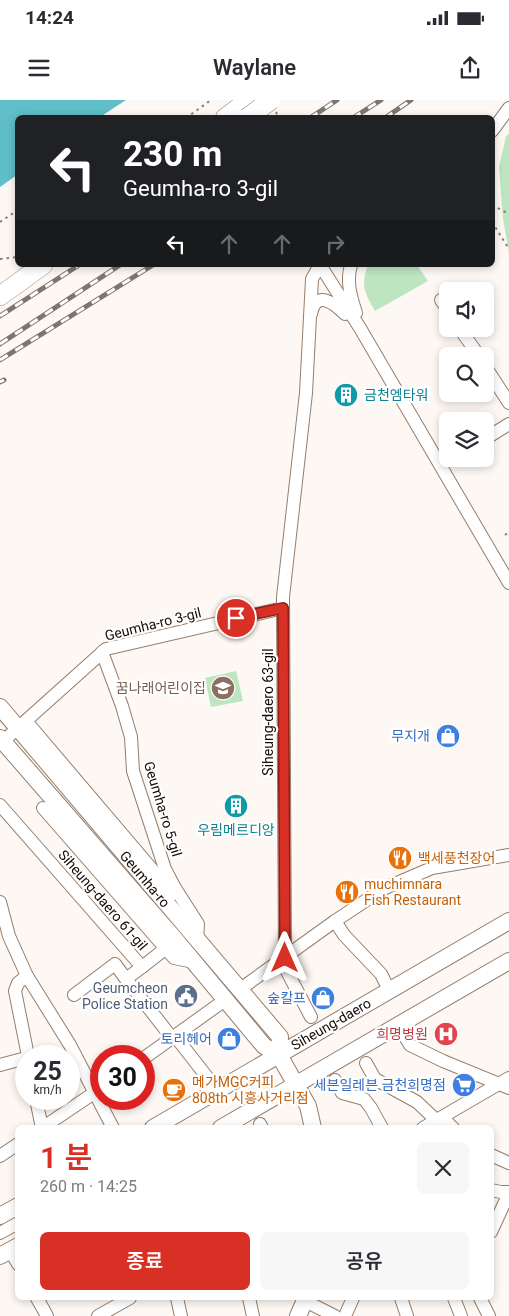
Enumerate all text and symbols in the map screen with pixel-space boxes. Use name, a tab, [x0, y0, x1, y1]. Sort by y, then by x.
text: 14:24	[25, 6, 74, 29]
icon: menu	[25, 54, 53, 82]
icon: share	[456, 54, 484, 82]
text: Waylane	[213, 55, 296, 80]
text: 230 m	[123, 134, 222, 175]
icon: left	[40, 135, 105, 200]
text: Geumha-ro 3-gil	[123, 176, 278, 201]
icon: left	[162, 230, 190, 258]
icon: ahead	[215, 230, 243, 258]
icon: ahead	[268, 230, 296, 258]
icon: right	[321, 230, 349, 258]
map controls	[439, 282, 494, 467]
button: sound	[439, 282, 494, 337]
button: search	[439, 347, 494, 402]
building icon: 금천엠타워	[333, 382, 359, 408]
place label: 금천엠타워	[364, 387, 428, 403]
button: layers	[439, 412, 494, 467]
pin	[215, 597, 257, 639]
street label: Geumha-ro 3-gil	[103, 604, 203, 644]
icon: arrive	[222, 604, 250, 632]
street label: Siheung-daero 63-gil	[260, 648, 276, 776]
school or university icon: 꿈나래어린이집	[210, 675, 236, 701]
place label: 꿈나래어린이집	[116, 680, 206, 696]
shop icon: 무지개	[435, 723, 461, 749]
place label: 무지개	[391, 728, 430, 744]
street label: Geumha-ro 5-gil	[141, 760, 185, 858]
building icon: 우림메르디앙	[223, 793, 249, 819]
place label: 우림메르디앙	[197, 822, 275, 838]
restaurant icon: 백세풍천장어	[387, 845, 413, 871]
street label: Siheung-daero 61-gil	[55, 847, 151, 953]
street label: Geumha-ro	[117, 848, 173, 910]
place label: 백세풍천장어	[418, 850, 495, 866]
place label: muchimnara Fish Restaurant	[364, 876, 462, 908]
restaurant icon: muchimnara Fish Restaurant	[334, 879, 360, 905]
position arrow	[258, 931, 310, 983]
place label: Geumcheon Police Station	[82, 980, 168, 1012]
public building icon: Geumcheon Police Station	[173, 983, 199, 1009]
shop icon: 숲칼프	[310, 985, 336, 1011]
place label: 숲칼프	[267, 990, 306, 1006]
street label: Siheung-daero	[288, 995, 374, 1053]
hospital icon: 희명병원	[433, 1021, 459, 1047]
shop icon: 토리헤어	[216, 1026, 242, 1052]
place label: 희명병원	[376, 1026, 428, 1042]
place label: 토리헤어	[160, 1031, 212, 1047]
speed limit sign: 30	[90, 1045, 155, 1110]
text: 25	[33, 1057, 62, 1086]
supermarket icon: 세븐일레븐 금천희명점	[451, 1072, 477, 1098]
place label: 메가MGC커피 808th 시흥사거리점	[192, 1074, 309, 1106]
cafe icon: 메가MGC커피 808th 시흥사거리점	[161, 1077, 187, 1103]
place label: 세븐일레븐 금천희명점	[314, 1077, 446, 1093]
text: km/h	[33, 1083, 62, 1097]
text: 1 분	[40, 1140, 92, 1175]
button: close	[417, 1142, 469, 1194]
text: 260 m · 14:25	[40, 1177, 137, 1196]
button: 종료	[40, 1232, 250, 1290]
button: 공유	[260, 1232, 469, 1290]

